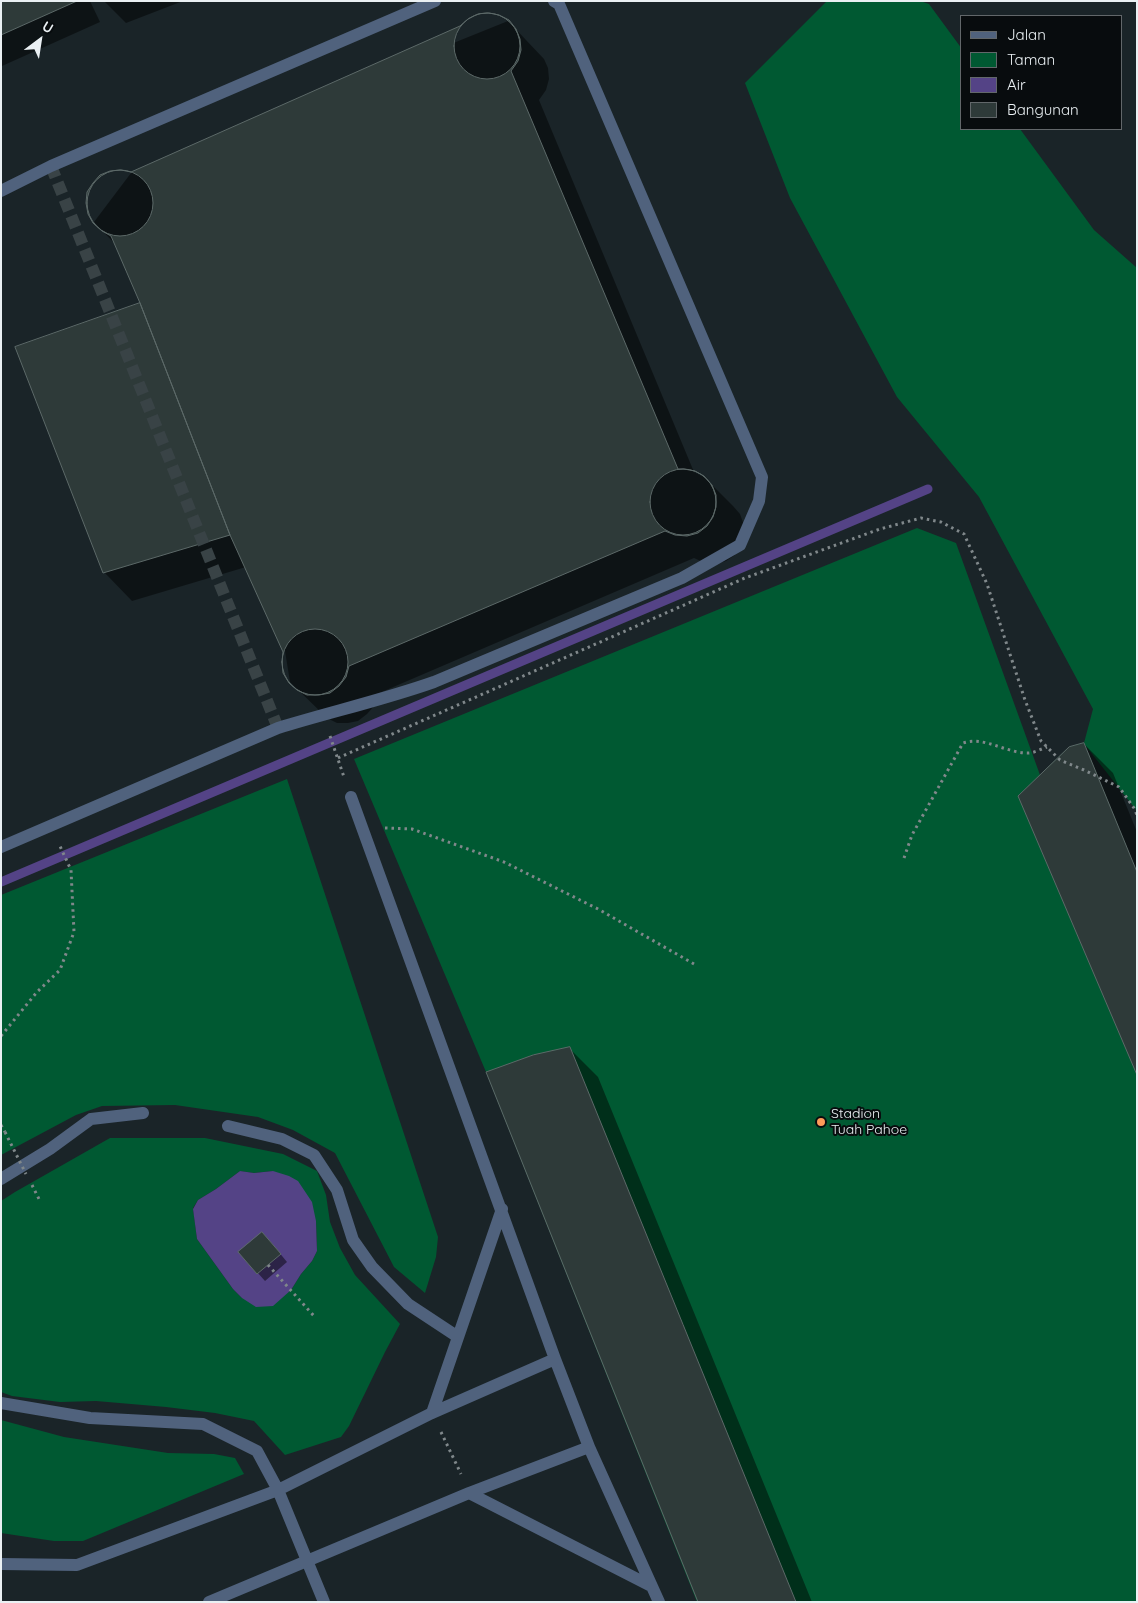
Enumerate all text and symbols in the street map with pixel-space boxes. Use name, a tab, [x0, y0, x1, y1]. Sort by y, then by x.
north arrow	[15, 15, 65, 65]
legend	[960, 15, 1123, 130]
text: U	[39, 17, 57, 37]
text: Jalan	[1007, 25, 1046, 44]
text: Taman	[1007, 50, 1055, 69]
text: Air	[1007, 75, 1026, 94]
text: Bangunan	[1007, 100, 1079, 119]
place label: Stadion Tuah Pahoe	[831, 1106, 907, 1138]
marker: Stadion Tuah Pahoe	[815, 1116, 827, 1128]

